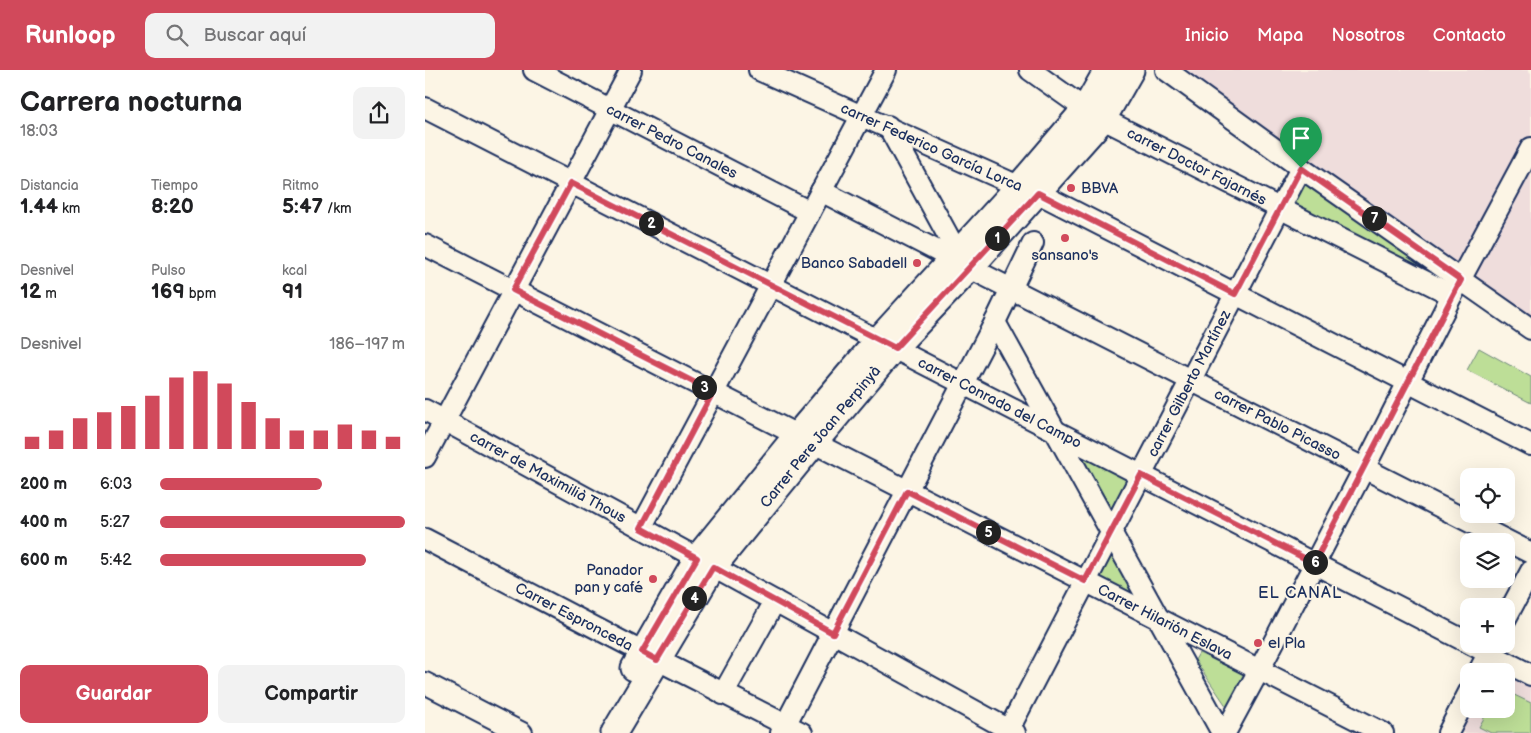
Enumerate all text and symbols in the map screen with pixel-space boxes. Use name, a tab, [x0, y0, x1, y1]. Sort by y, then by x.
search box	[145, 13, 495, 58]
text: Runloop	[25, 21, 115, 50]
icon: search	[163, 21, 191, 49]
text: Buscar aquí	[203, 24, 306, 47]
text: Inicio	[1185, 25, 1229, 46]
text: Mapa	[1257, 25, 1303, 46]
text: Nosotros	[1331, 25, 1405, 46]
text: Contacto	[1433, 25, 1506, 46]
text: Carrera nocturna	[20, 86, 243, 119]
button: share	[353, 87, 405, 139]
street label: carrer Federico García Lorca	[838, 98, 1025, 196]
street label: carrer Pedro Canales	[603, 99, 741, 183]
pin	[1280, 117, 1322, 168]
text: 18:03	[20, 122, 58, 141]
street label: carrer Doctor Fajarnés	[1124, 123, 1270, 210]
icon: arrive	[1287, 124, 1315, 152]
text: Distancia	[20, 177, 79, 194]
text: Tiempo	[151, 177, 198, 194]
text: Ritmo	[282, 177, 319, 194]
place label: BBVA	[1081, 179, 1119, 198]
marker: BBVA	[1065, 182, 1077, 194]
text: 1.44	[20, 194, 58, 219]
text: 8:20	[151, 194, 194, 219]
text: 5:47	[282, 194, 323, 219]
text: km	[58, 200, 80, 217]
text: /km	[323, 200, 352, 217]
pin: 7	[1361, 206, 1387, 230]
pin: 2	[639, 210, 663, 236]
text: 7	[1371, 210, 1378, 227]
text: 2	[647, 215, 656, 232]
pin: 1	[985, 226, 1009, 250]
text: 1	[995, 230, 1000, 247]
marker: sansano's	[1059, 232, 1071, 244]
place label: sansano's	[1032, 246, 1099, 265]
place label: Banco Sabadell	[801, 254, 907, 273]
marker: Banco Sabadell	[911, 257, 923, 269]
text: Desnivel	[20, 262, 74, 279]
text: Pulso	[151, 262, 186, 279]
text: kcal	[282, 262, 307, 279]
text: 12	[20, 279, 41, 304]
text: 169	[151, 279, 185, 304]
text: 91	[282, 279, 303, 304]
text: m	[41, 285, 57, 302]
text: bpm	[185, 285, 216, 302]
street label: carrer Gilberto Martínez	[1143, 306, 1235, 460]
text: Desnivel	[20, 335, 82, 354]
text: 186–197 m	[329, 335, 405, 354]
street label: carrer Conrado del Campo	[915, 353, 1085, 452]
street label: Carrer Pere Joan Perpinyà	[756, 362, 885, 512]
pin: 3	[691, 374, 717, 400]
text: 3	[700, 379, 709, 396]
street label: carrer Pablo Picasso	[1211, 384, 1344, 464]
street label: carrer de Maximilià Thous	[467, 427, 630, 527]
map controls	[1460, 468, 1515, 718]
button: locate	[1460, 468, 1515, 523]
text: 200 m	[20, 475, 67, 494]
text: 6:03	[100, 475, 132, 494]
text: 400 m	[20, 513, 67, 532]
text: 5:27	[100, 513, 130, 532]
pin: 5	[975, 520, 1001, 544]
text: 5	[984, 524, 993, 541]
button: layers	[1460, 533, 1515, 588]
pin: 6	[1303, 550, 1327, 574]
text: 600 m	[20, 551, 68, 570]
text: 5:42	[100, 551, 132, 570]
text: 6	[1311, 554, 1320, 571]
place label: Panador pan y café	[574, 561, 644, 597]
marker: Panador pan y café	[647, 573, 659, 585]
street label: Carrer Espronceda	[512, 578, 636, 655]
street label: Carrer Hilarión Eslava	[1094, 580, 1236, 664]
district label: EL CANAL	[1258, 584, 1342, 603]
pin: 4	[681, 586, 707, 610]
text: 4	[690, 590, 699, 607]
button: +	[1460, 598, 1515, 653]
place label: el Pla	[1268, 634, 1305, 653]
marker: el Pla	[1252, 637, 1264, 649]
button: −	[1460, 663, 1515, 718]
button: Guardar	[20, 665, 208, 723]
button: Compartir	[218, 665, 405, 723]

